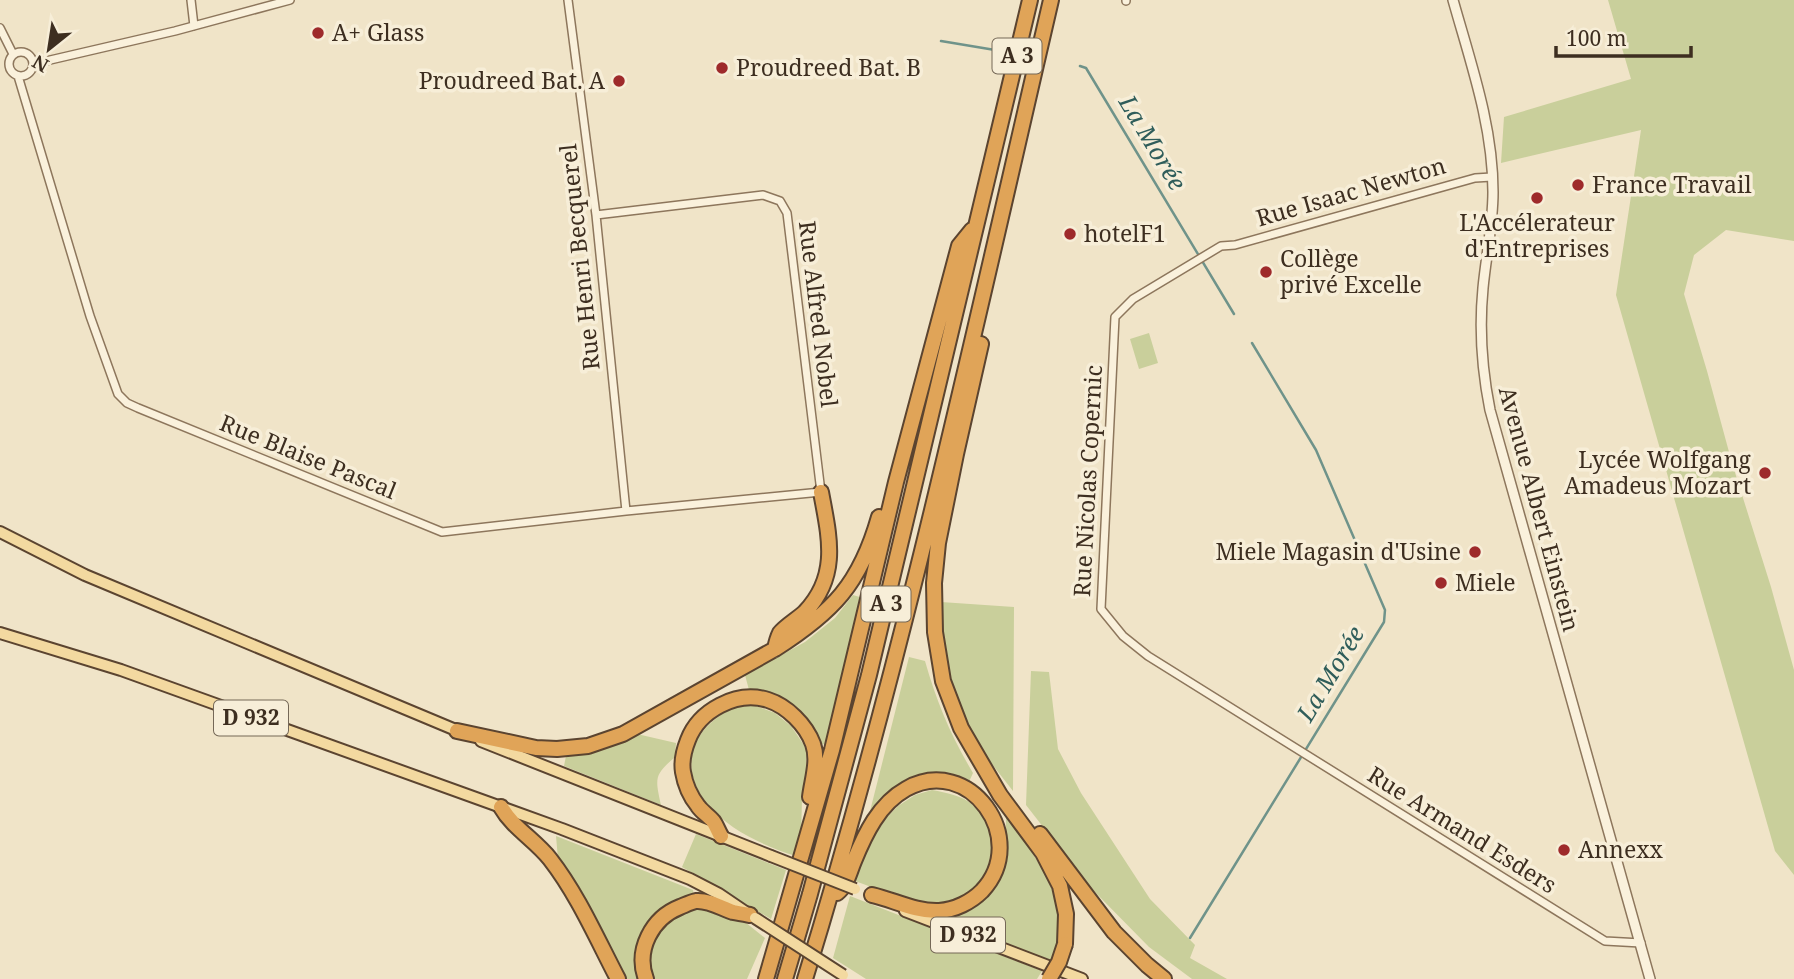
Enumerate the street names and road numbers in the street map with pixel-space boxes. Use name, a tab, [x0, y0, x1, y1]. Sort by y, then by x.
road number: A 3	[992, 38, 1042, 74]
street label: Rue Henri Becquerel	[551, 142, 607, 372]
street label: Rue Isaac Newton	[1252, 149, 1449, 233]
street label: Rue Alfred Nobel	[792, 219, 846, 409]
street label: Rue Nicolas Copernic	[1065, 364, 1109, 598]
street label: Avenue Albert Einstein	[1492, 383, 1588, 635]
street label: Rue Blaise Pascal	[215, 406, 401, 506]
road number: A 3	[862, 586, 910, 622]
road number: D 932	[214, 700, 288, 736]
street label: Rue Armand Esders	[1362, 758, 1563, 900]
road number: D 932	[931, 918, 1005, 953]

